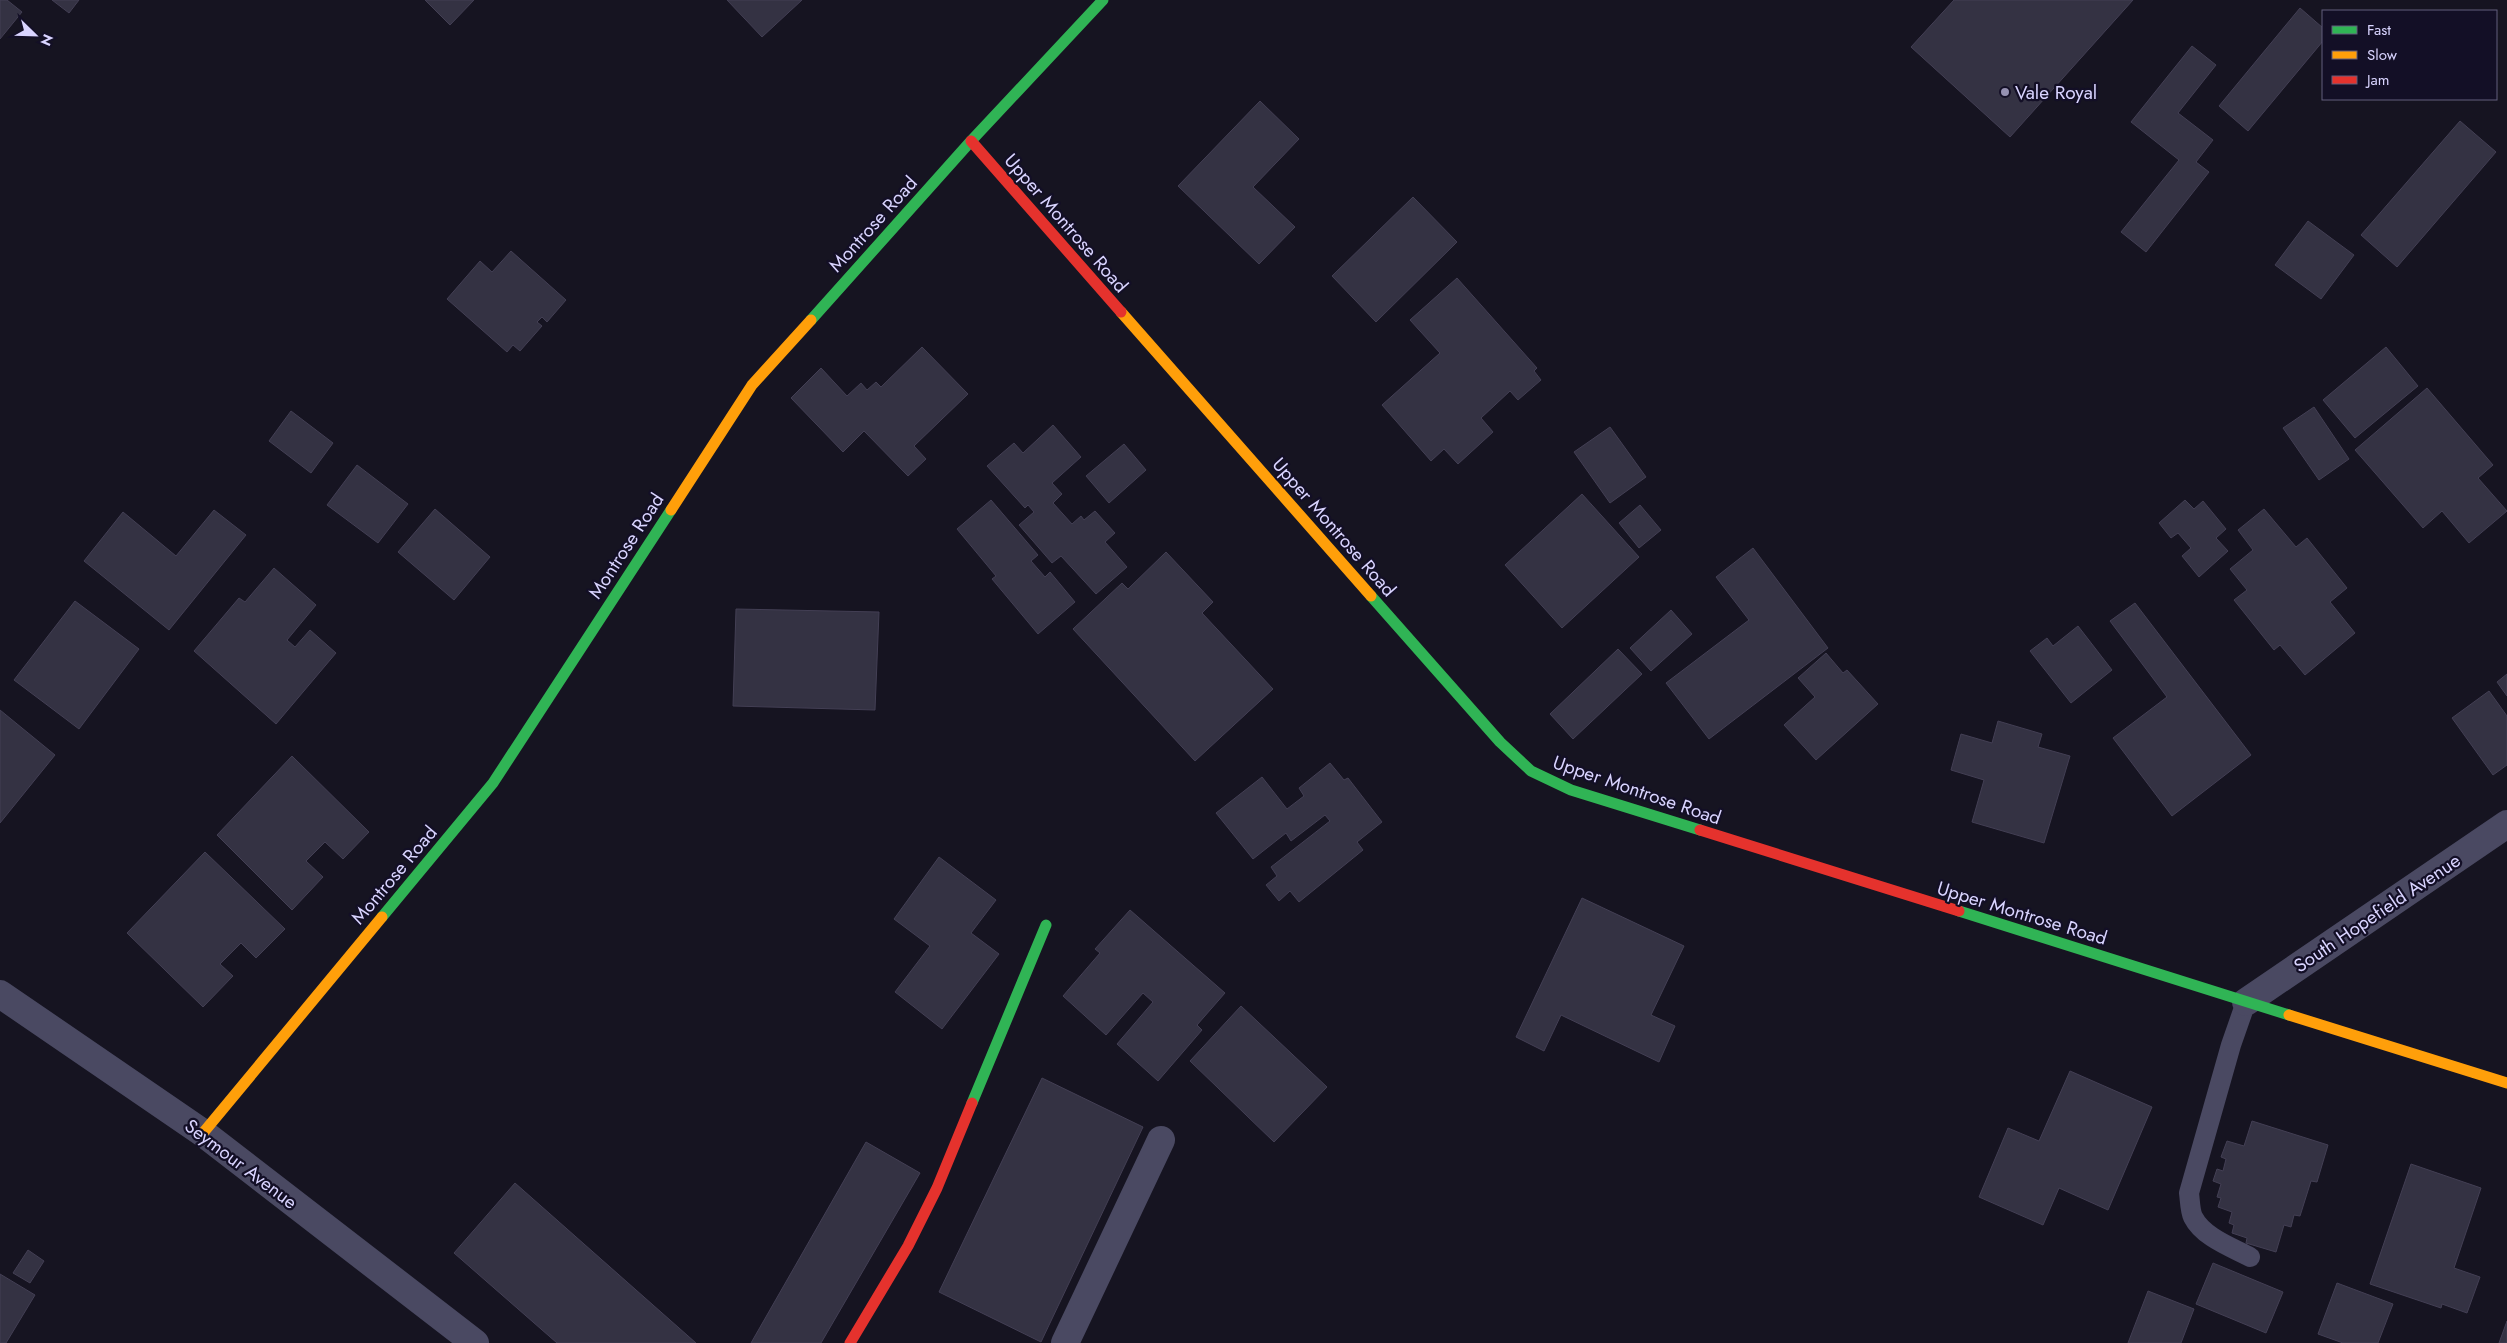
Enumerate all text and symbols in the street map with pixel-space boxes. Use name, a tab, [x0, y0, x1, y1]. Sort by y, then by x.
north arrow	[10, 10, 60, 60]
legend	[2322, 10, 2497, 100]
text: Fast	[2367, 19, 2391, 41]
text: N	[36, 31, 58, 49]
text: Slow	[2367, 44, 2398, 66]
text: Jam	[2365, 69, 2390, 91]
place label: Vale Royal	[2015, 79, 2097, 106]
marker: Vale Royal	[1999, 86, 2011, 98]
street label: Upper Montrose Road	[998, 148, 1134, 298]
street label: Montrose Road	[822, 170, 924, 278]
street label: Upper Montrose Road	[1266, 452, 1402, 602]
street label: Montrose Road	[582, 488, 670, 604]
street label: Upper Montrose Road	[1549, 748, 1725, 832]
street label: Montrose Road	[345, 820, 443, 930]
street label: South Hopefield Avenue	[2288, 847, 2466, 979]
street label: Upper Montrose Road	[1934, 874, 2110, 952]
street label: Seymour Avenue	[179, 1113, 303, 1215]

